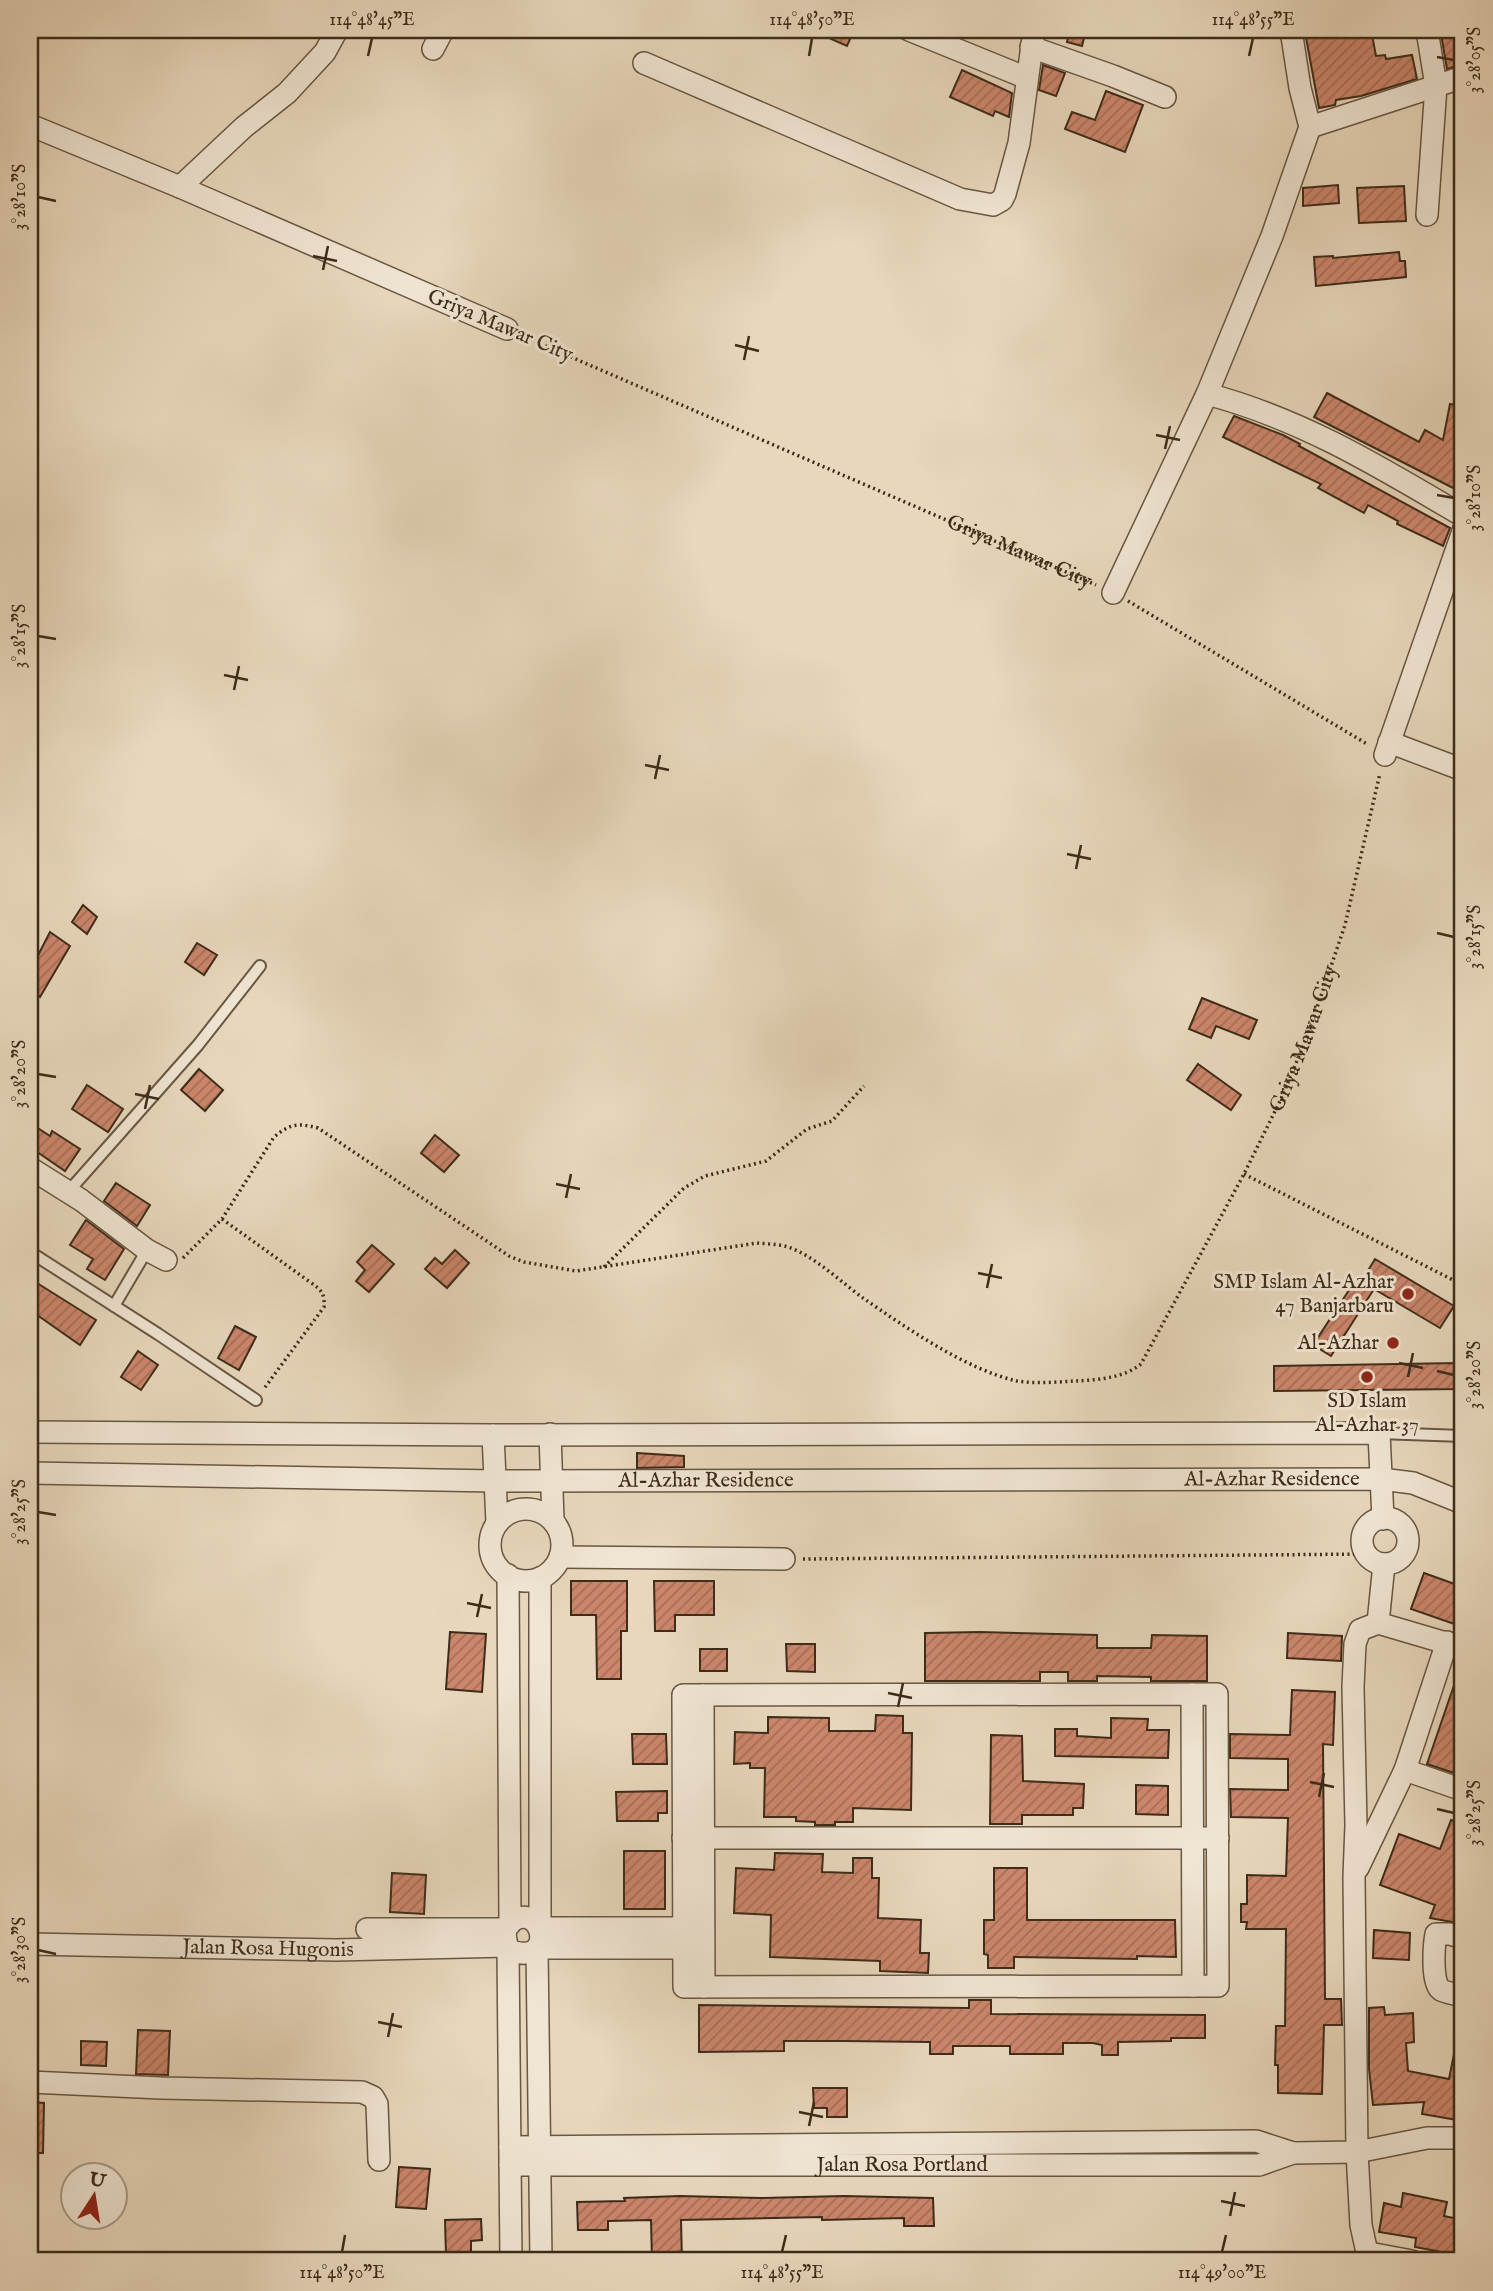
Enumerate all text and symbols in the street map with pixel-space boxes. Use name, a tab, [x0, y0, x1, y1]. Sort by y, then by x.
text: 114°48'45"E	[329, 9, 415, 32]
text: 114°48'50"E	[769, 9, 855, 32]
text: 114°48'55"E	[1211, 9, 1295, 32]
text: 3°28'05"S	[1464, 27, 1487, 93]
text: 3°28'10"S	[9, 164, 32, 230]
street label: Griya Mawar City	[423, 283, 577, 369]
text: 3°28'10"S	[1464, 465, 1487, 531]
street label: Griya Mawar City	[943, 508, 1097, 595]
text: 3°28'15"S	[9, 604, 32, 668]
text: 3°28'15"S	[1464, 905, 1487, 969]
street label: Griya Mawar City	[1263, 961, 1344, 1117]
text: 3°28'20"S	[9, 1040, 32, 1108]
place label: SMP Islam Al-Azhar 47 Banjarbaru	[1213, 1269, 1394, 1320]
marker: SMP Islam Al-Azhar 47 Banjarbaru	[1400, 1286, 1416, 1302]
place label: Al-Azhar	[1296, 1330, 1379, 1357]
marker: Al-Azhar	[1385, 1335, 1401, 1351]
text: 3°28'20"S	[1464, 1341, 1487, 1409]
marker: SD Islam Al-Azhar 37	[1359, 1369, 1375, 1385]
place label: SD Islam Al-Azhar 37	[1314, 1388, 1419, 1439]
street label: Al-Azhar Residence	[1183, 1466, 1360, 1493]
street label: Al-Azhar Residence	[617, 1467, 794, 1494]
text: 3°28'25"S	[9, 1479, 32, 1545]
text: 3°28'25"S	[1464, 1780, 1487, 1846]
text: 3°28'30"S	[9, 1917, 32, 1983]
street label: Jalan Rosa Hugonis	[180, 1933, 354, 1964]
street label: Jalan Rosa Portland	[814, 2152, 988, 2179]
north arrow	[60, 2162, 130, 2232]
text: U	[86, 2168, 108, 2195]
text: 114°48'50"E	[299, 2262, 385, 2285]
text: 114°48'55"E	[740, 2262, 824, 2285]
text: 114°49'00"E	[1178, 2262, 1266, 2285]

